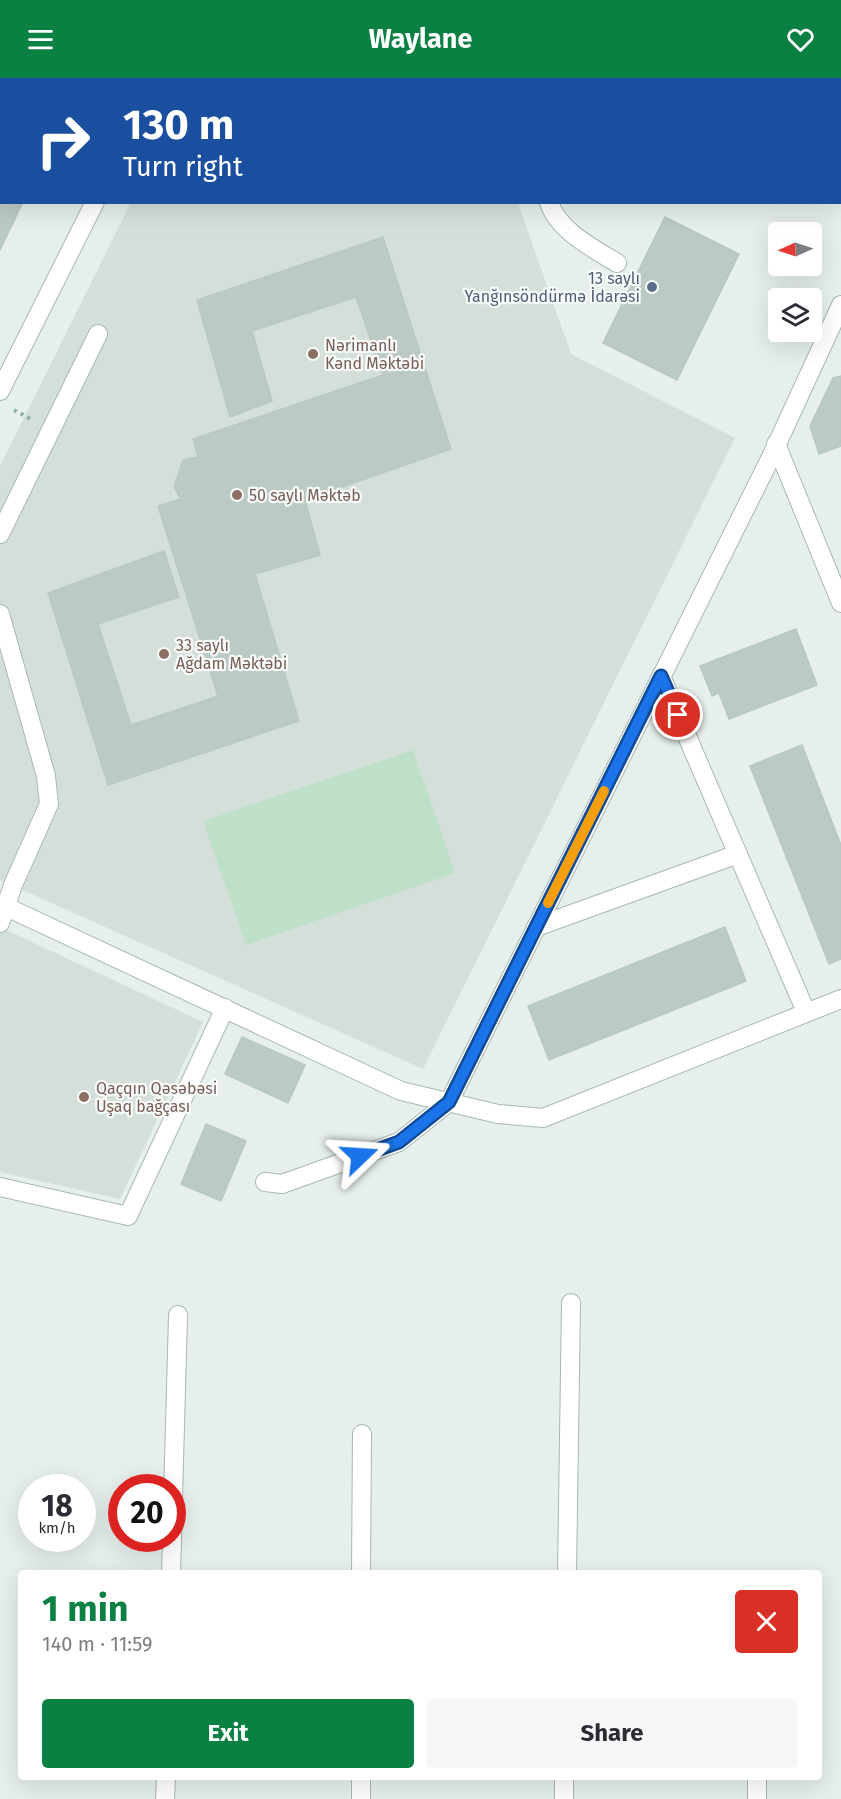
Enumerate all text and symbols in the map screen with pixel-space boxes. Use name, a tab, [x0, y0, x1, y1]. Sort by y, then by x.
icon: menu	[24, 23, 57, 56]
text: Waylane	[369, 23, 472, 55]
icon: heart	[784, 23, 817, 56]
text: 130 m	[123, 100, 234, 150]
icon: right	[24, 102, 102, 180]
text: Turn right	[123, 151, 243, 183]
north arrow	[768, 222, 822, 276]
map controls	[768, 222, 822, 342]
place label: 13 saylı Yanğınsöndürmə İdarəsi	[465, 269, 640, 306]
marker: 13 saylı Yanğınsöndürmə İdarəsi	[645, 280, 659, 294]
button: layers	[768, 288, 822, 342]
place label: Nərimanlı Kənd Məktəbi	[325, 336, 424, 373]
marker: Nərimanlı Kənd Məktəbi	[306, 347, 320, 361]
place label: 50 saylı Məktəb	[249, 486, 361, 505]
marker: 50 saylı Məktəb	[230, 488, 244, 502]
place label: 33 saylı Ağdam Məktəbi	[176, 636, 287, 673]
marker: 33 saylı Ağdam Məktəbi	[157, 647, 171, 661]
pin	[652, 689, 703, 740]
icon: arrive	[661, 698, 694, 731]
place label: Qaçqın Qəsəbəsi Uşaq bağçası	[96, 1079, 217, 1117]
marker: Qaçqın Qəsəbəsi Uşaq bağçası	[77, 1090, 91, 1104]
position arrow	[328, 1124, 392, 1188]
speed limit sign: 20	[108, 1474, 186, 1552]
text: 18	[41, 1488, 73, 1524]
text: km/h	[38, 1519, 76, 1537]
text: 1 min	[42, 1587, 129, 1631]
button: close	[735, 1590, 798, 1653]
text: 140 m · 11:59	[42, 1632, 152, 1656]
button: Exit	[42, 1699, 414, 1768]
button: Share	[426, 1699, 798, 1768]

